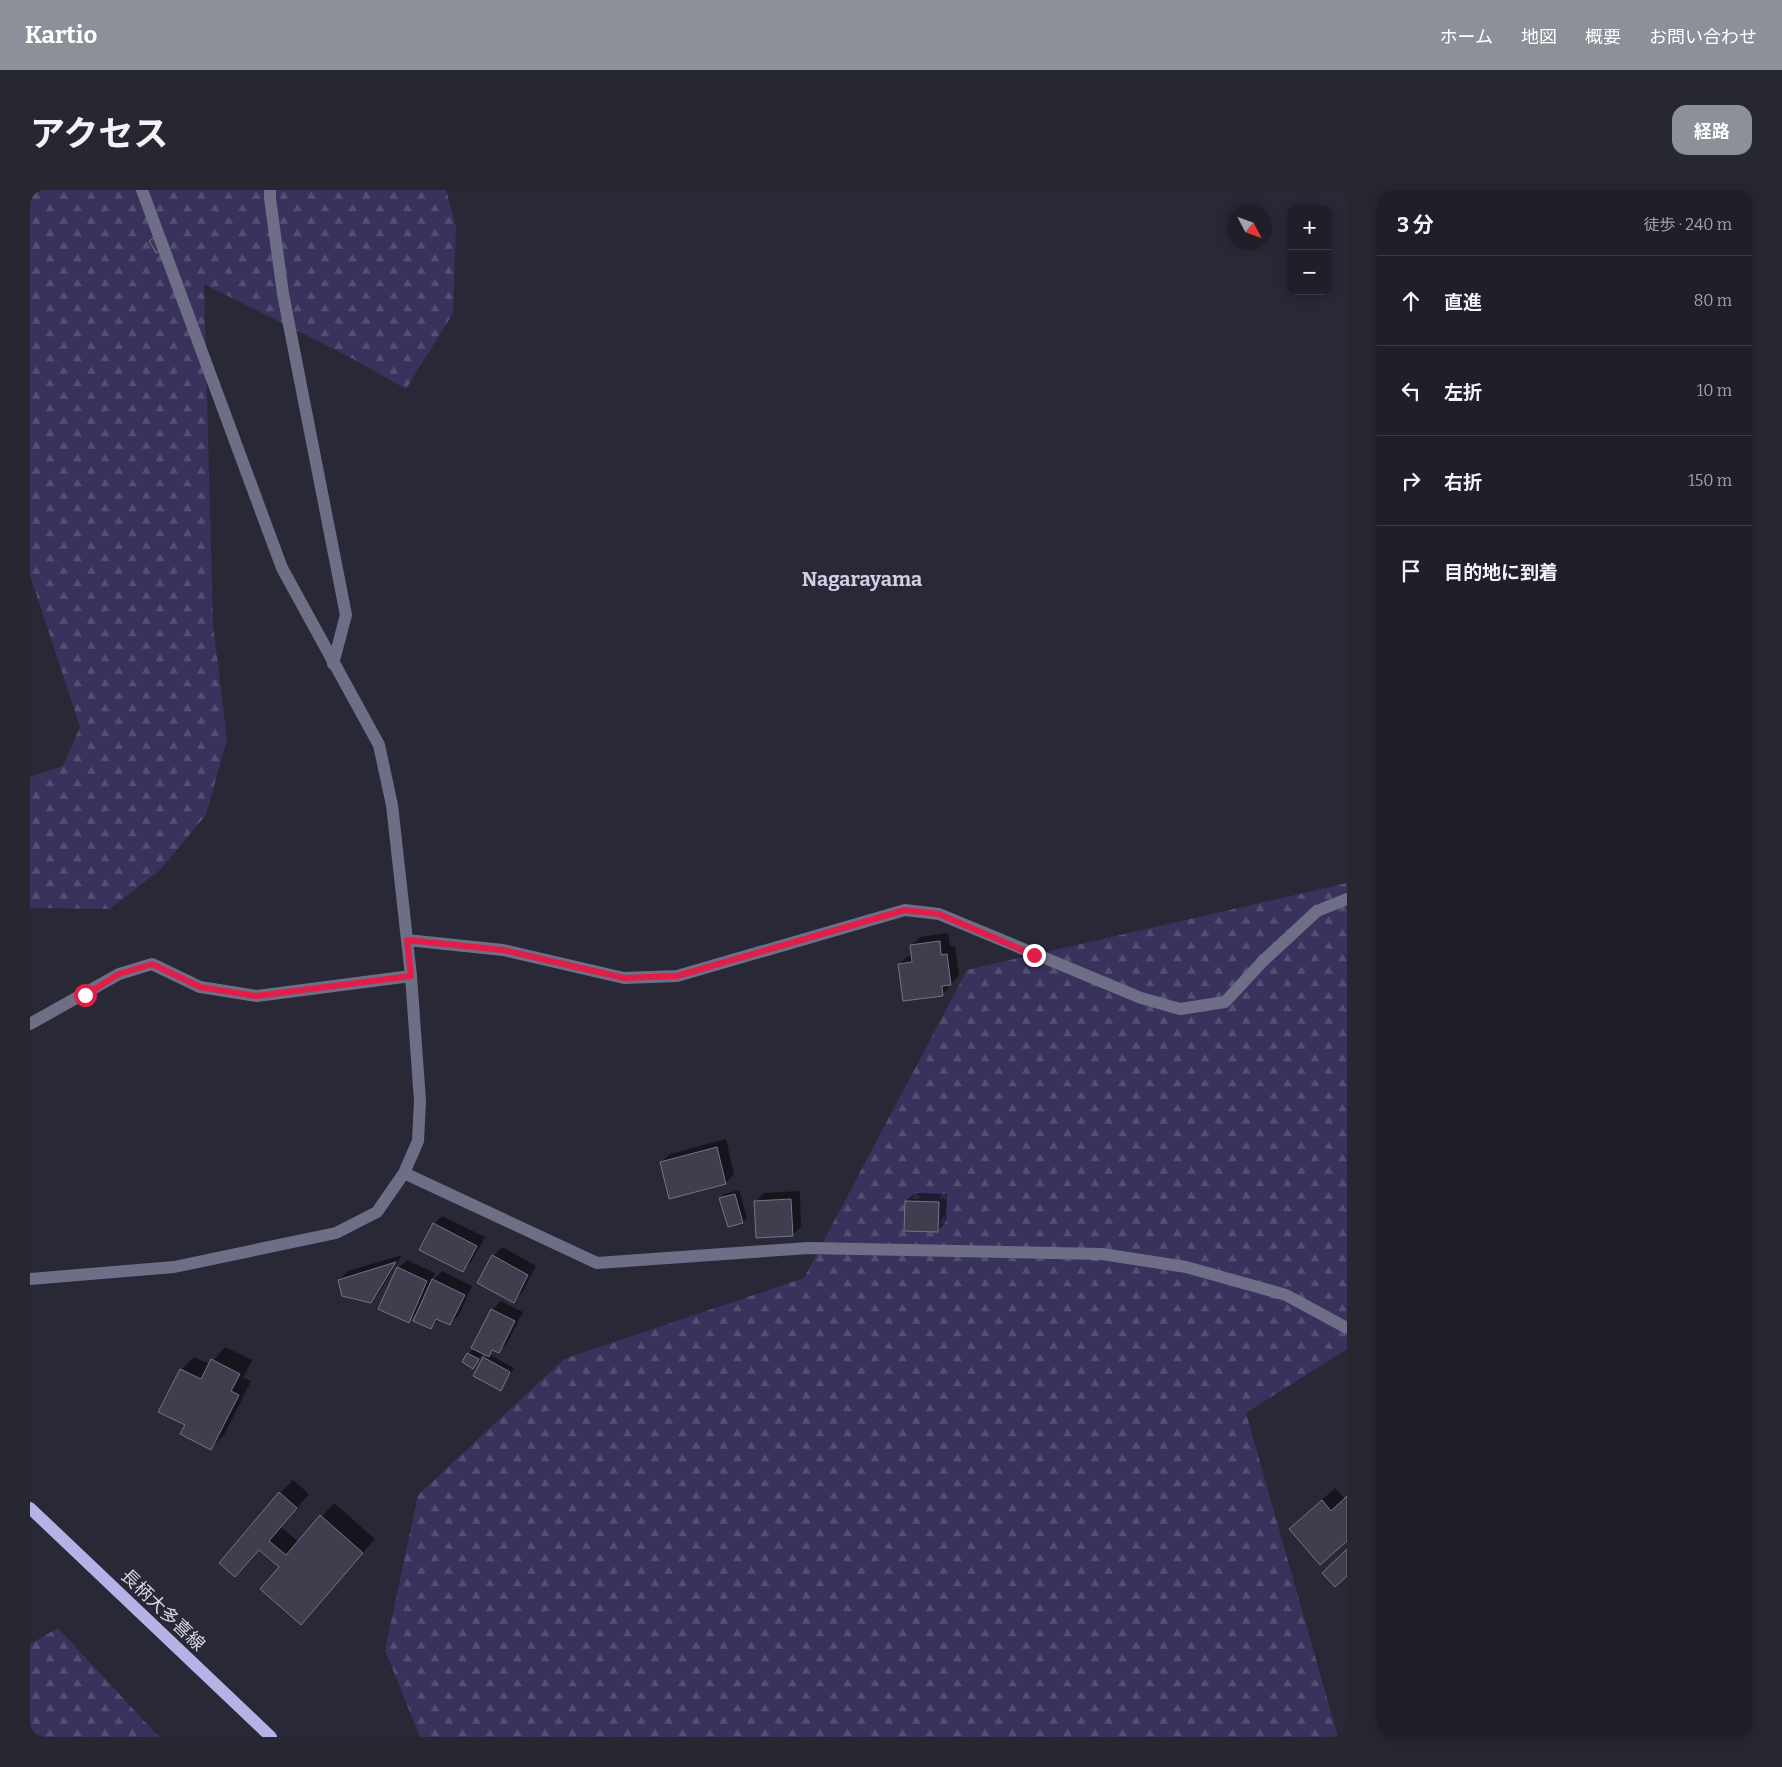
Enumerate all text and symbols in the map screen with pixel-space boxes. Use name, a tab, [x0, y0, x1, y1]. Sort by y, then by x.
text: Kartio	[25, 21, 97, 49]
text: ホーム	[1440, 26, 1493, 48]
text: 地図	[1521, 26, 1557, 48]
text: 概要	[1585, 26, 1621, 48]
text: お問い合わせ	[1649, 26, 1757, 48]
button: 経路	[1672, 105, 1752, 155]
text: アクセス	[30, 113, 168, 155]
north arrow	[1227, 205, 1272, 250]
map controls	[1287, 205, 1332, 295]
button: +	[1287, 205, 1332, 250]
text: 3 分	[1397, 212, 1434, 238]
text: 徒歩 · 240 m	[1643, 215, 1732, 234]
button: −	[1287, 250, 1332, 295]
icon: ahead	[1397, 287, 1425, 315]
text: 直進	[1444, 291, 1482, 314]
text: 80 m	[1694, 291, 1732, 310]
icon: left	[1397, 377, 1425, 405]
text: 左折	[1444, 381, 1482, 404]
text: 10 m	[1697, 381, 1732, 400]
icon: right	[1397, 467, 1425, 495]
text: 右折	[1444, 471, 1482, 494]
text: 150 m	[1688, 471, 1732, 490]
icon: arrive	[1397, 557, 1425, 585]
text: 目的地に到着	[1444, 561, 1558, 584]
district label: Nagarayama	[802, 567, 922, 591]
route end	[1023, 944, 1046, 967]
route start	[74, 984, 97, 1007]
street label: 長柄大多喜線	[117, 1565, 209, 1655]

